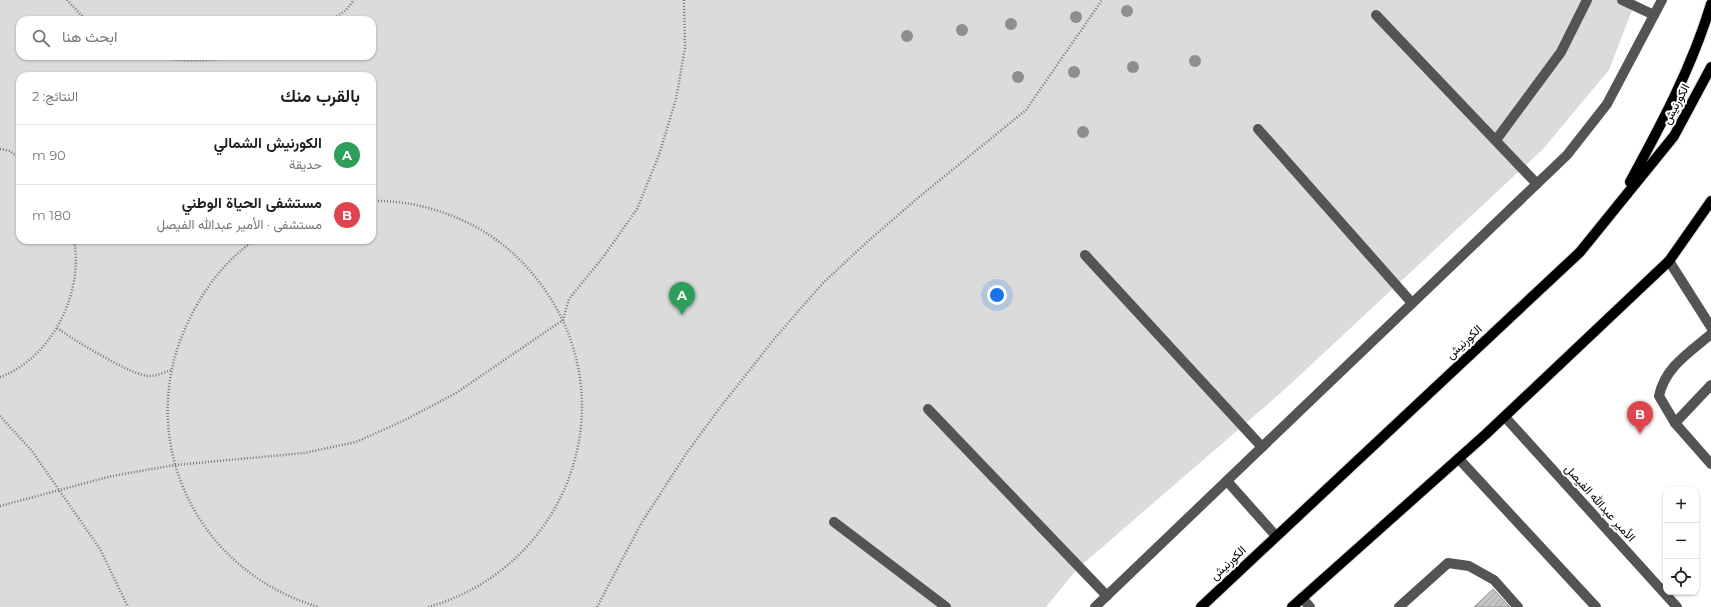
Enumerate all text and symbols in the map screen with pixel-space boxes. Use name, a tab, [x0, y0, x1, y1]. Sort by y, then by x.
search box	[16, 16, 376, 60]
icon: search	[30, 27, 52, 49]
text: ابحث هنا	[62, 27, 117, 46]
street label: الكورنيش	[1659, 81, 1693, 127]
text: بالقرب منك	[281, 86, 360, 106]
text: النتائج: 2	[32, 88, 78, 104]
text: الكورنيش الشمالي	[214, 133, 322, 152]
text: 90 m	[32, 147, 66, 163]
text: A	[342, 147, 352, 163]
text: حديقة	[289, 156, 322, 172]
text: مستشفى الحياة الوطني	[182, 193, 322, 212]
text: 180 m	[32, 207, 71, 223]
text: B	[342, 207, 352, 223]
text: مستشفى · الأمير عبدالله الفيصل	[157, 216, 322, 232]
pin: A	[669, 282, 695, 315]
your location	[987, 285, 1007, 305]
street label: الكورنيش	[1443, 321, 1485, 363]
pin: B	[1627, 401, 1653, 434]
street label: الأمير عبدالله الفيصل	[1561, 461, 1639, 545]
map controls	[1663, 487, 1699, 595]
button: +	[1663, 487, 1699, 523]
button: −	[1663, 523, 1699, 559]
street label: الكورنيش	[1207, 542, 1249, 584]
button: locate	[1663, 559, 1699, 595]

